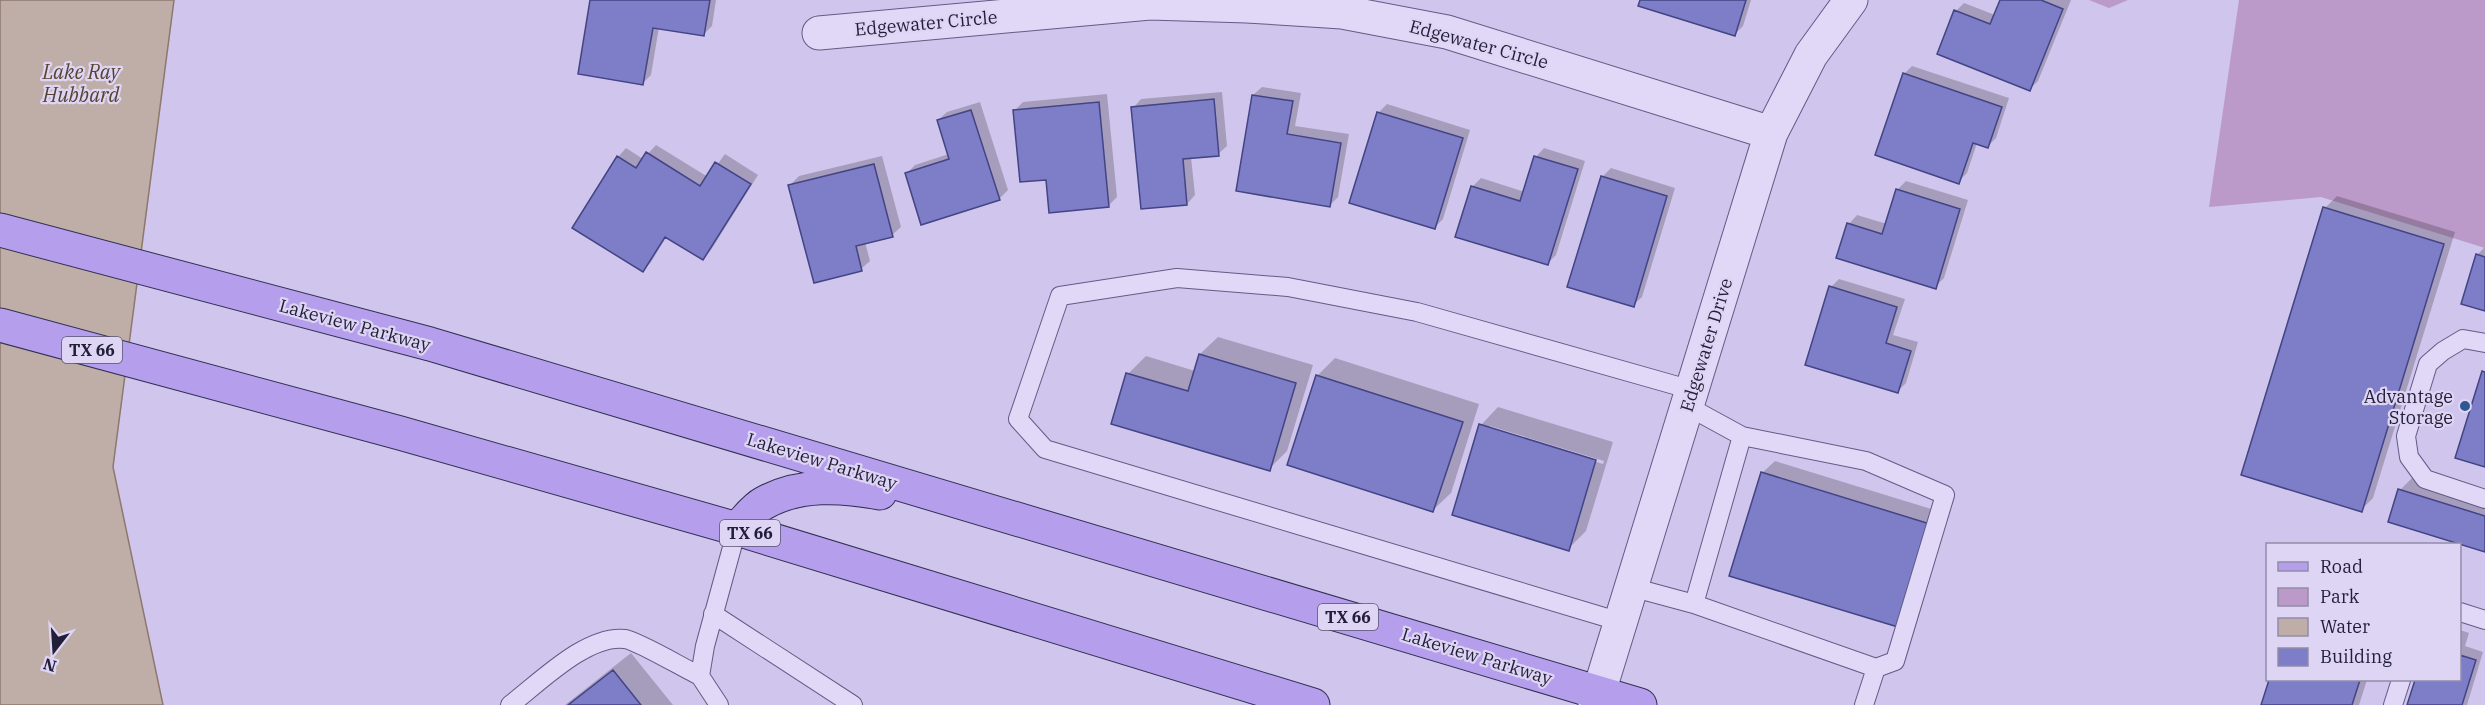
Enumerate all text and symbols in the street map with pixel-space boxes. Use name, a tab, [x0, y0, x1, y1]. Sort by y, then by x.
street label: Edgewater Circle	[854, 5, 998, 41]
street label: Edgewater Circle	[1407, 14, 1551, 74]
water label: Lake Ray Hubbard	[41, 58, 122, 108]
street label: Edgewater Drive	[1675, 275, 1737, 415]
street label: Lakeview Parkway	[277, 294, 434, 356]
road number: TX 66	[62, 337, 122, 363]
place label: Advantage Storage	[2364, 385, 2453, 429]
marker: Advantage Storage	[2458, 399, 2472, 413]
street label: Lakeview Parkway	[744, 427, 900, 495]
road number: TX 66	[720, 520, 780, 546]
legend	[2266, 543, 2461, 681]
text: Road	[2320, 555, 2363, 578]
text: Park	[2320, 585, 2360, 608]
road number: TX 66	[1318, 604, 1378, 630]
text: Water	[2320, 615, 2370, 638]
north arrow	[24, 621, 84, 681]
street label: Lakeview Parkway	[1399, 622, 1555, 690]
text: Building	[2320, 645, 2392, 668]
text: N	[41, 654, 59, 677]

